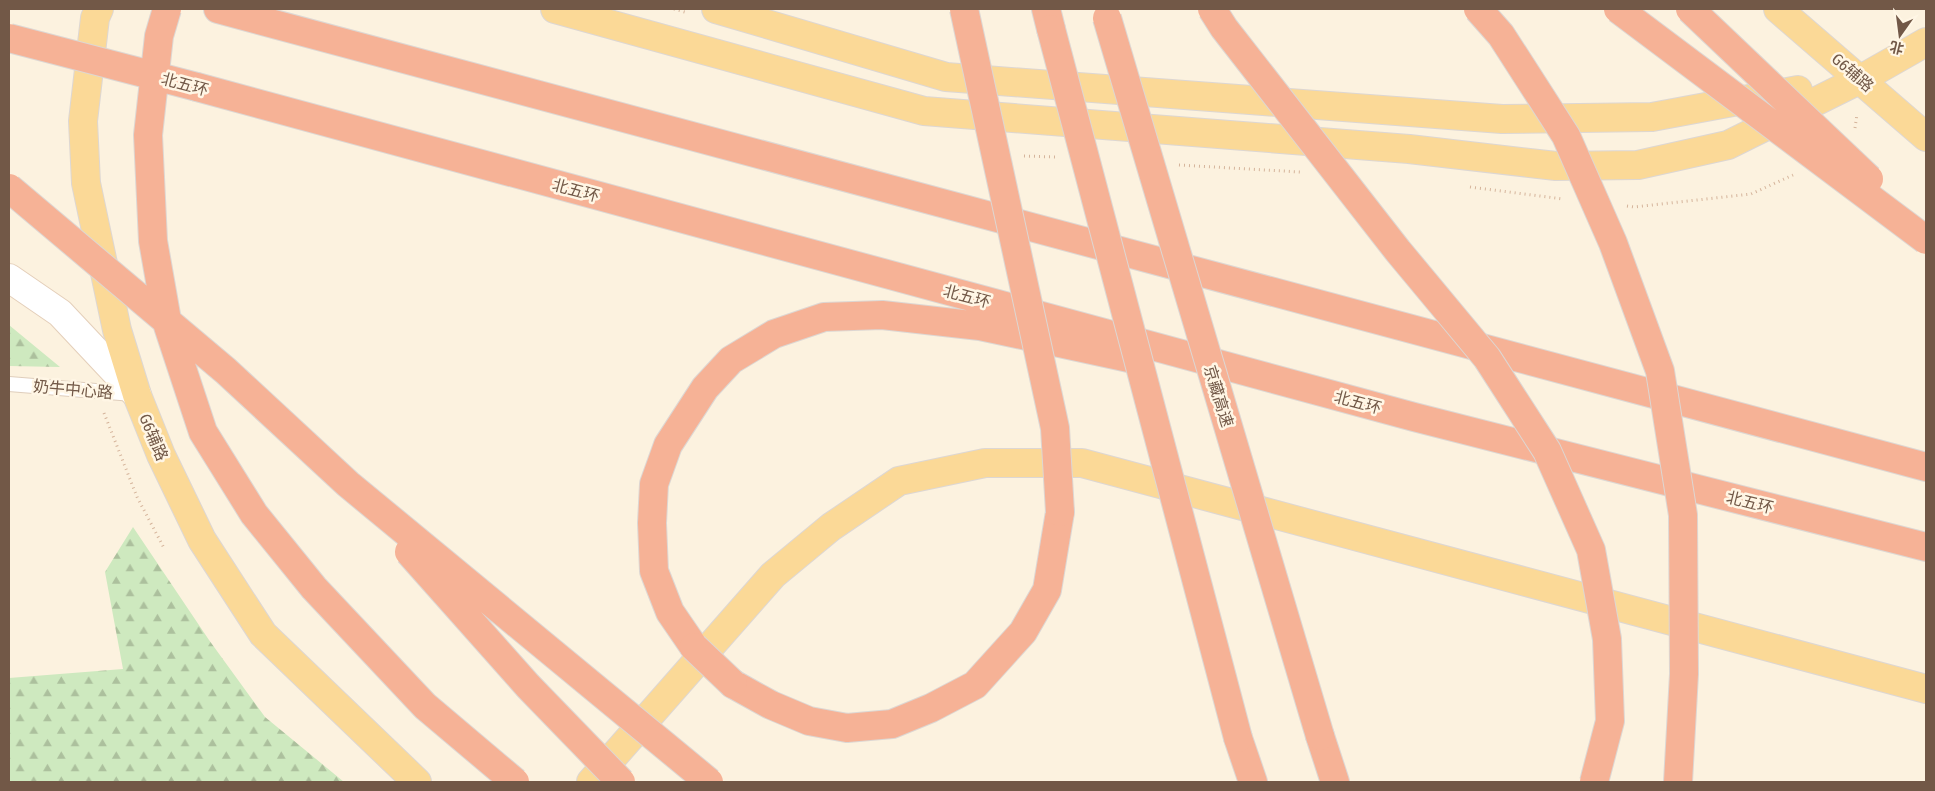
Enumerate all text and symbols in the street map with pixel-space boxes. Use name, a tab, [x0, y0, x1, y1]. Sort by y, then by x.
north arrow	[1875, 10, 1925, 60]
text: 北	[1888, 37, 1906, 57]
street label: G6辅路	[1828, 49, 1877, 96]
street label: 北五环	[159, 69, 211, 100]
street label: 北五环	[550, 175, 602, 206]
street label: 北五环	[941, 281, 993, 312]
street label: 京藏高速	[1200, 363, 1237, 430]
street label: 奶牛中心路	[32, 377, 114, 402]
street label: 北五环	[1332, 387, 1384, 418]
street label: G6辅路	[135, 411, 172, 464]
street label: 北五环	[1724, 487, 1775, 518]

